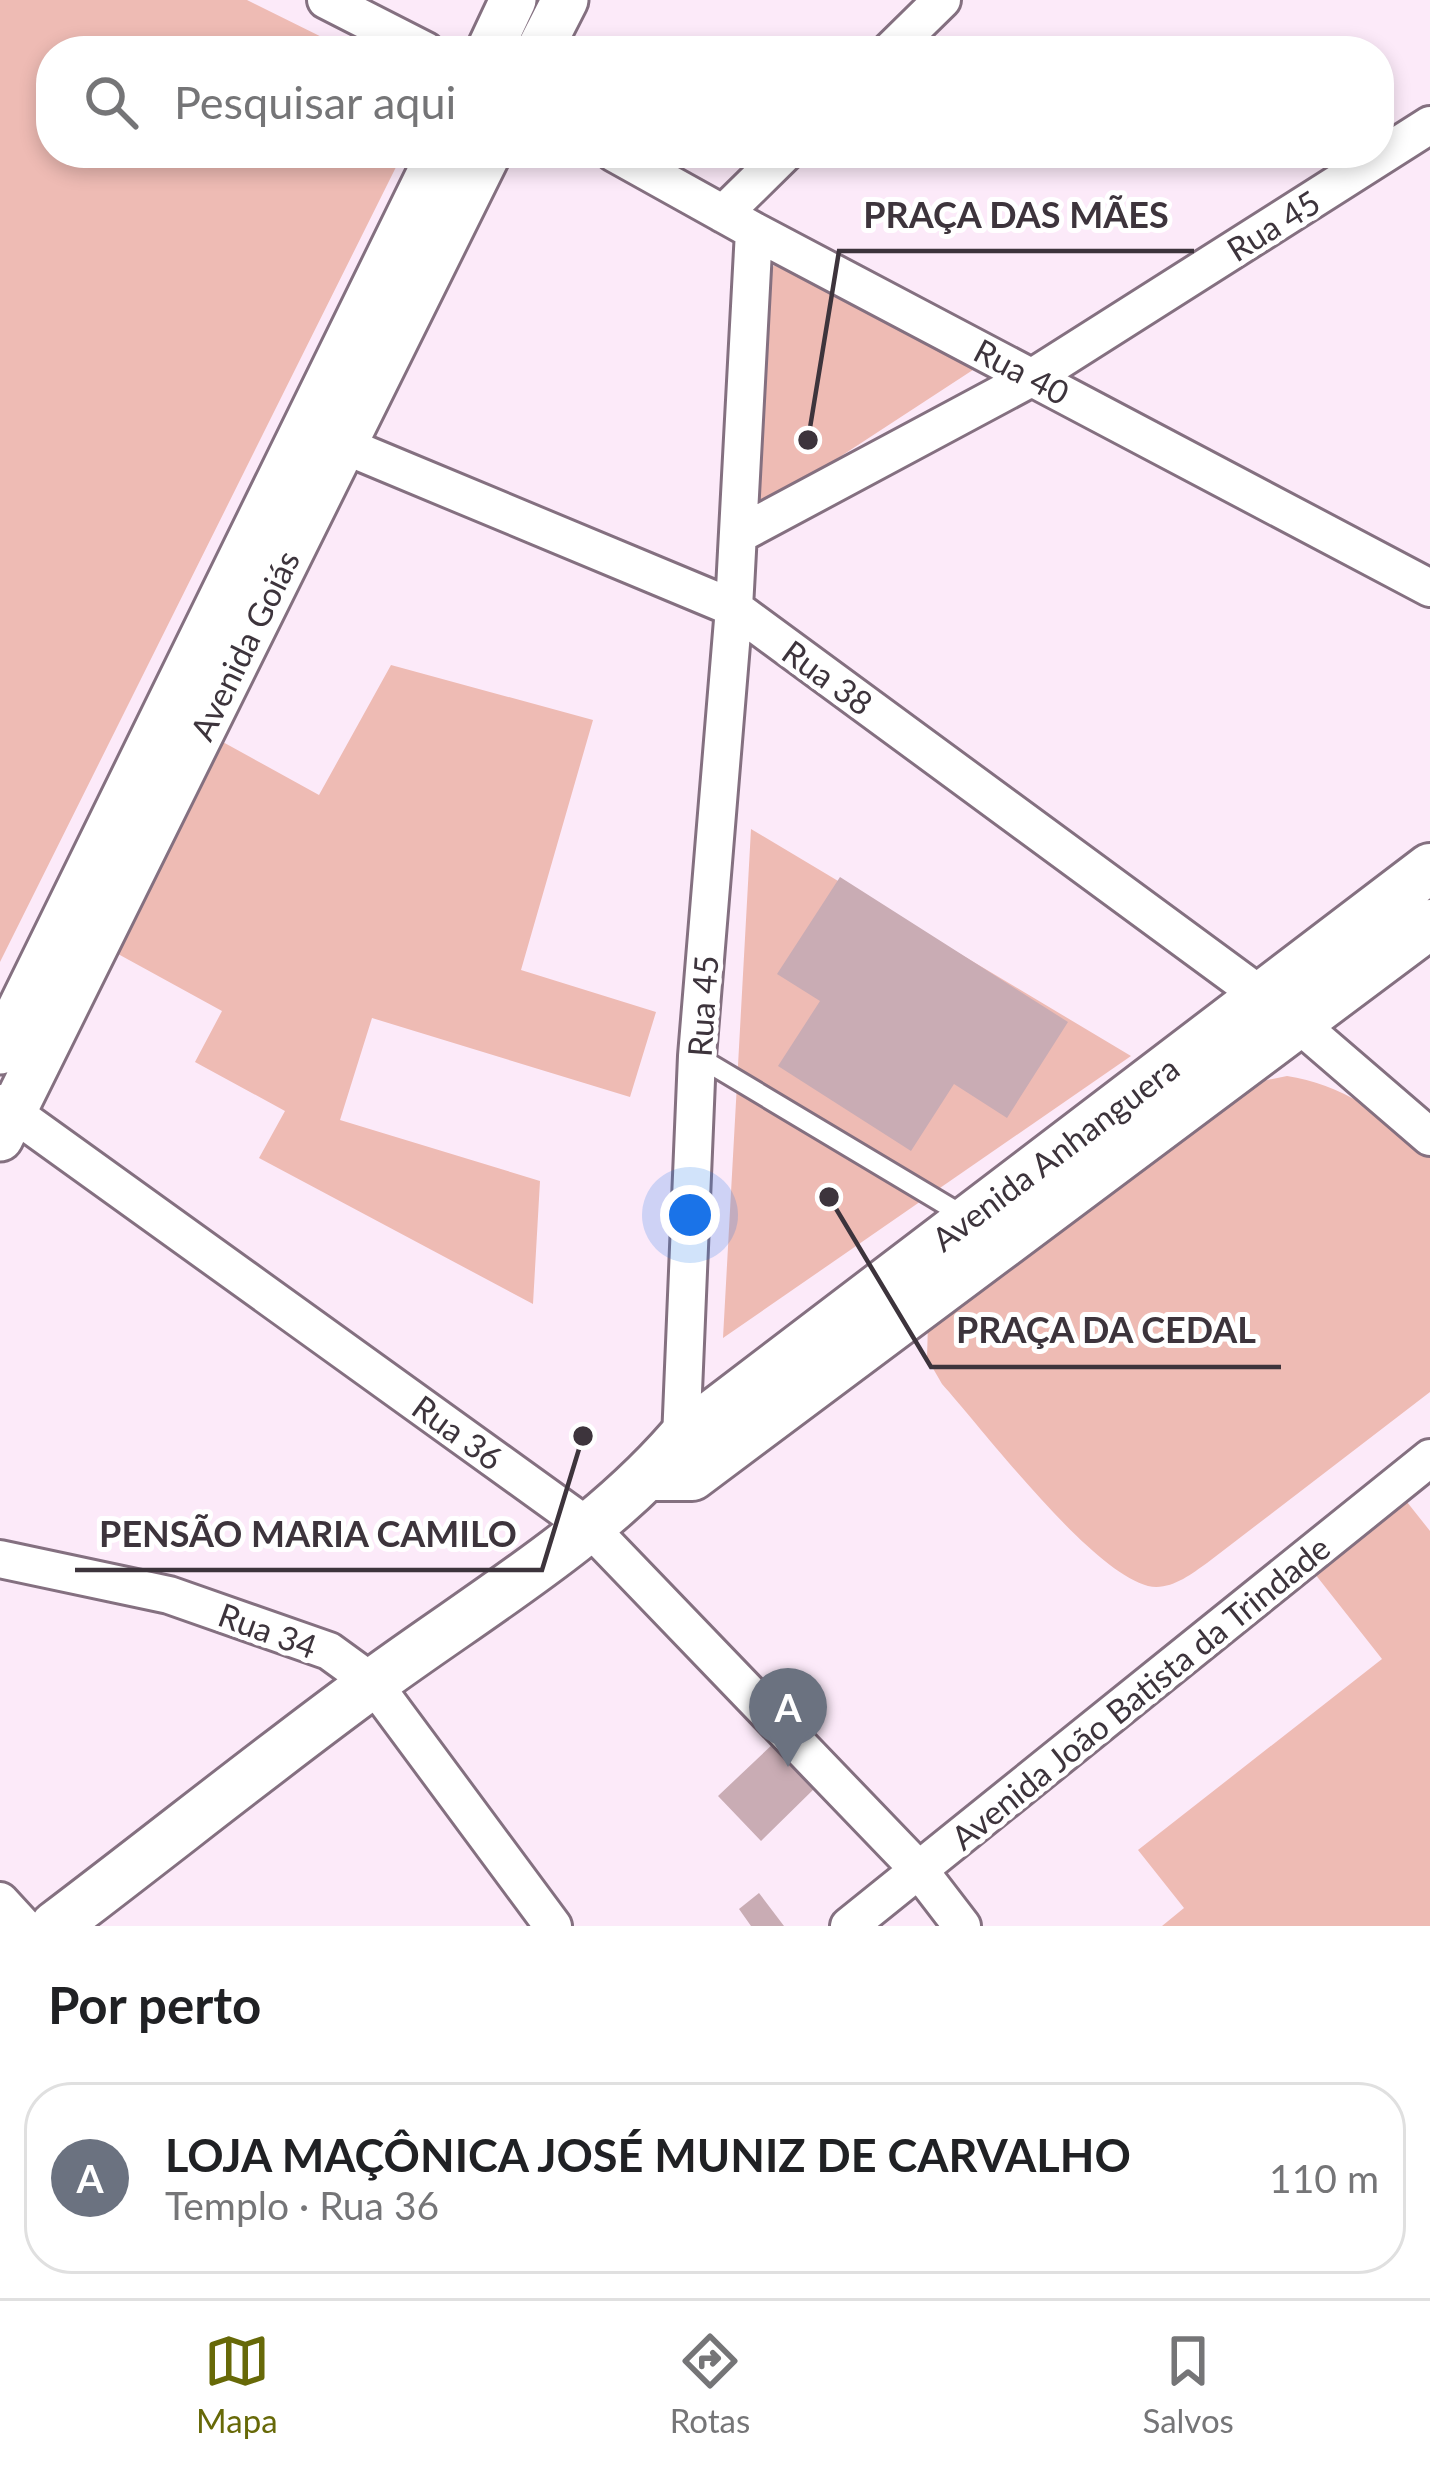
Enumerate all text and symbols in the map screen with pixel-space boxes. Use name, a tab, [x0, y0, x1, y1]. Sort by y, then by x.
search box	[36, 36, 1394, 168]
icon: search	[78, 69, 144, 135]
text: Pesquisar aqui	[174, 75, 456, 129]
callout: PRAÇA DAS MÃES	[839, 179, 1194, 251]
street label: Rua 45	[1219, 181, 1327, 269]
text: PRAÇA DAS MÃES	[863, 192, 1169, 236]
street label: Rua 40	[968, 330, 1076, 412]
street label: Avenida Goiás	[181, 544, 307, 746]
street label: Rua 38	[775, 631, 881, 723]
street label: Rua 45	[679, 954, 725, 1058]
street label: Avenida Anhanguera	[924, 1047, 1186, 1259]
your location	[660, 1185, 720, 1245]
callout: PRAÇA DA CEDAL	[931, 1295, 1281, 1367]
text: PRAÇA DA CEDAL	[956, 1307, 1256, 1351]
street label: Rua 36	[405, 1386, 511, 1478]
callout: PENSÃO MARIA CAMILO	[75, 1498, 542, 1570]
text: PENSÃO MARIA CAMILO	[99, 1511, 517, 1555]
street label: Avenida João Batista da Trindade	[943, 1527, 1337, 1857]
street label: Rua 34	[213, 1594, 323, 1666]
pin: A	[749, 1668, 827, 1767]
text: Por perto	[48, 1974, 261, 2035]
text: LOJA MAÇÔNICA JOSÉ MUNIZ DE CARVALHO	[165, 2128, 1131, 2182]
text: A	[76, 2155, 104, 2201]
text: 110 m	[1269, 2155, 1379, 2201]
text: Templo · Rua 36	[165, 2182, 439, 2228]
tab: Mapa	[196, 2328, 278, 2440]
tab: Rotas	[670, 2328, 750, 2440]
tab: Salvos	[1142, 2328, 1234, 2440]

